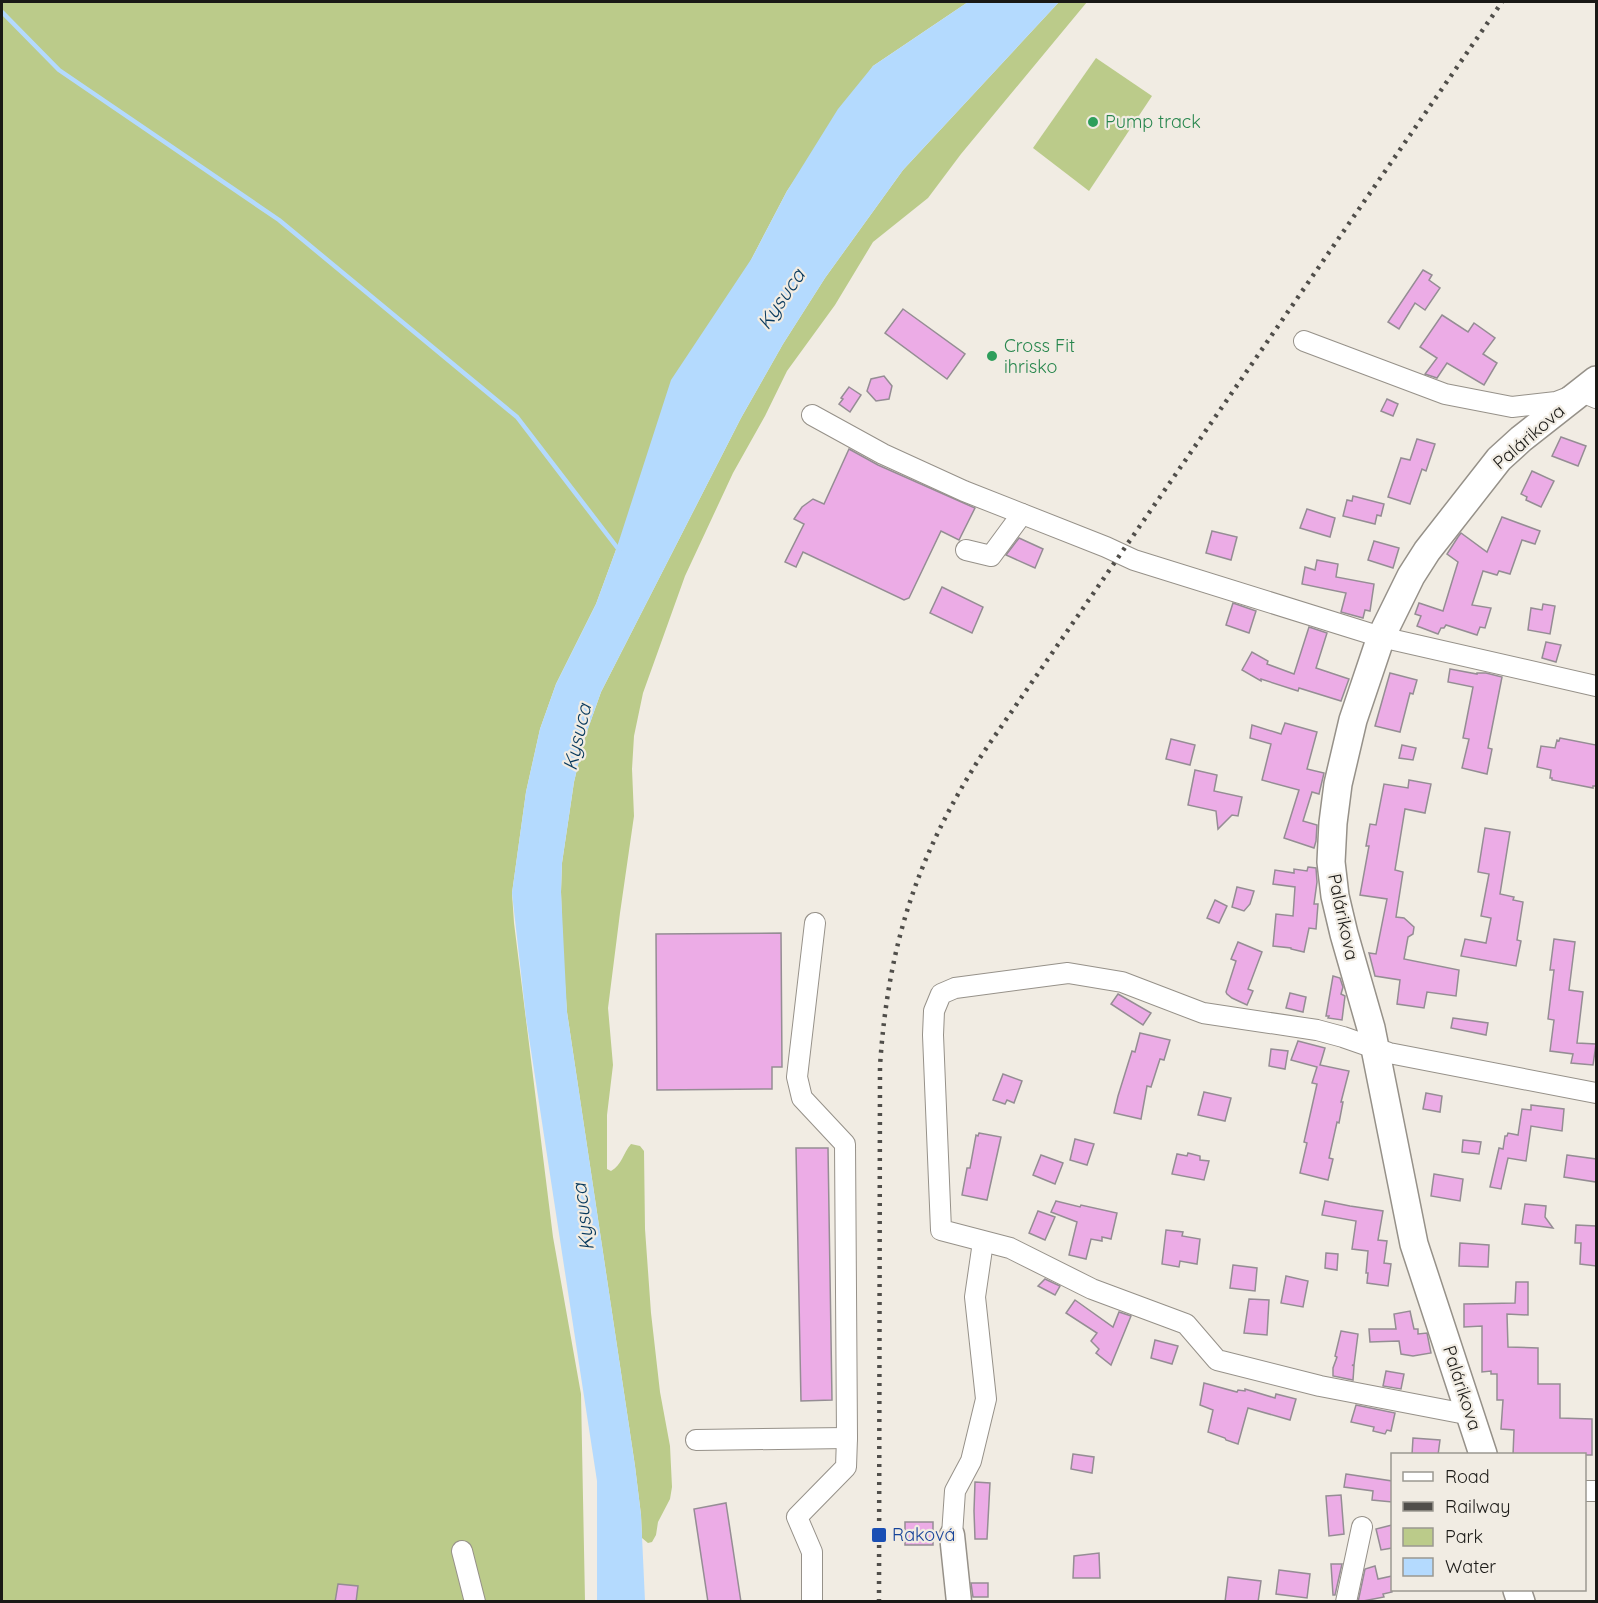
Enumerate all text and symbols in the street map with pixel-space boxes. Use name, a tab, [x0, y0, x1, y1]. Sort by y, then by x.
place label: Pump track	[1105, 110, 1201, 133]
marker: Pump track	[1086, 115, 1100, 129]
water label: Kysuca	[751, 262, 811, 334]
place label: Cross Fit ihrisko	[1004, 334, 1075, 378]
marker: Cross Fit ihrisko	[985, 349, 999, 363]
street label: Palárikova	[1488, 399, 1569, 474]
water label: Kysuca	[557, 699, 597, 773]
street label: Palárikova	[1323, 872, 1364, 962]
water label: Kysuca	[566, 1180, 599, 1252]
street label: Palárikova	[1438, 1343, 1487, 1433]
legend	[1391, 1453, 1586, 1591]
text: Road	[1445, 1465, 1490, 1488]
text: Railway	[1445, 1495, 1511, 1518]
place label: Raková	[892, 1523, 955, 1546]
text: Park	[1445, 1525, 1483, 1548]
marker: Raková	[870, 1526, 888, 1544]
text: Water	[1445, 1555, 1496, 1578]

